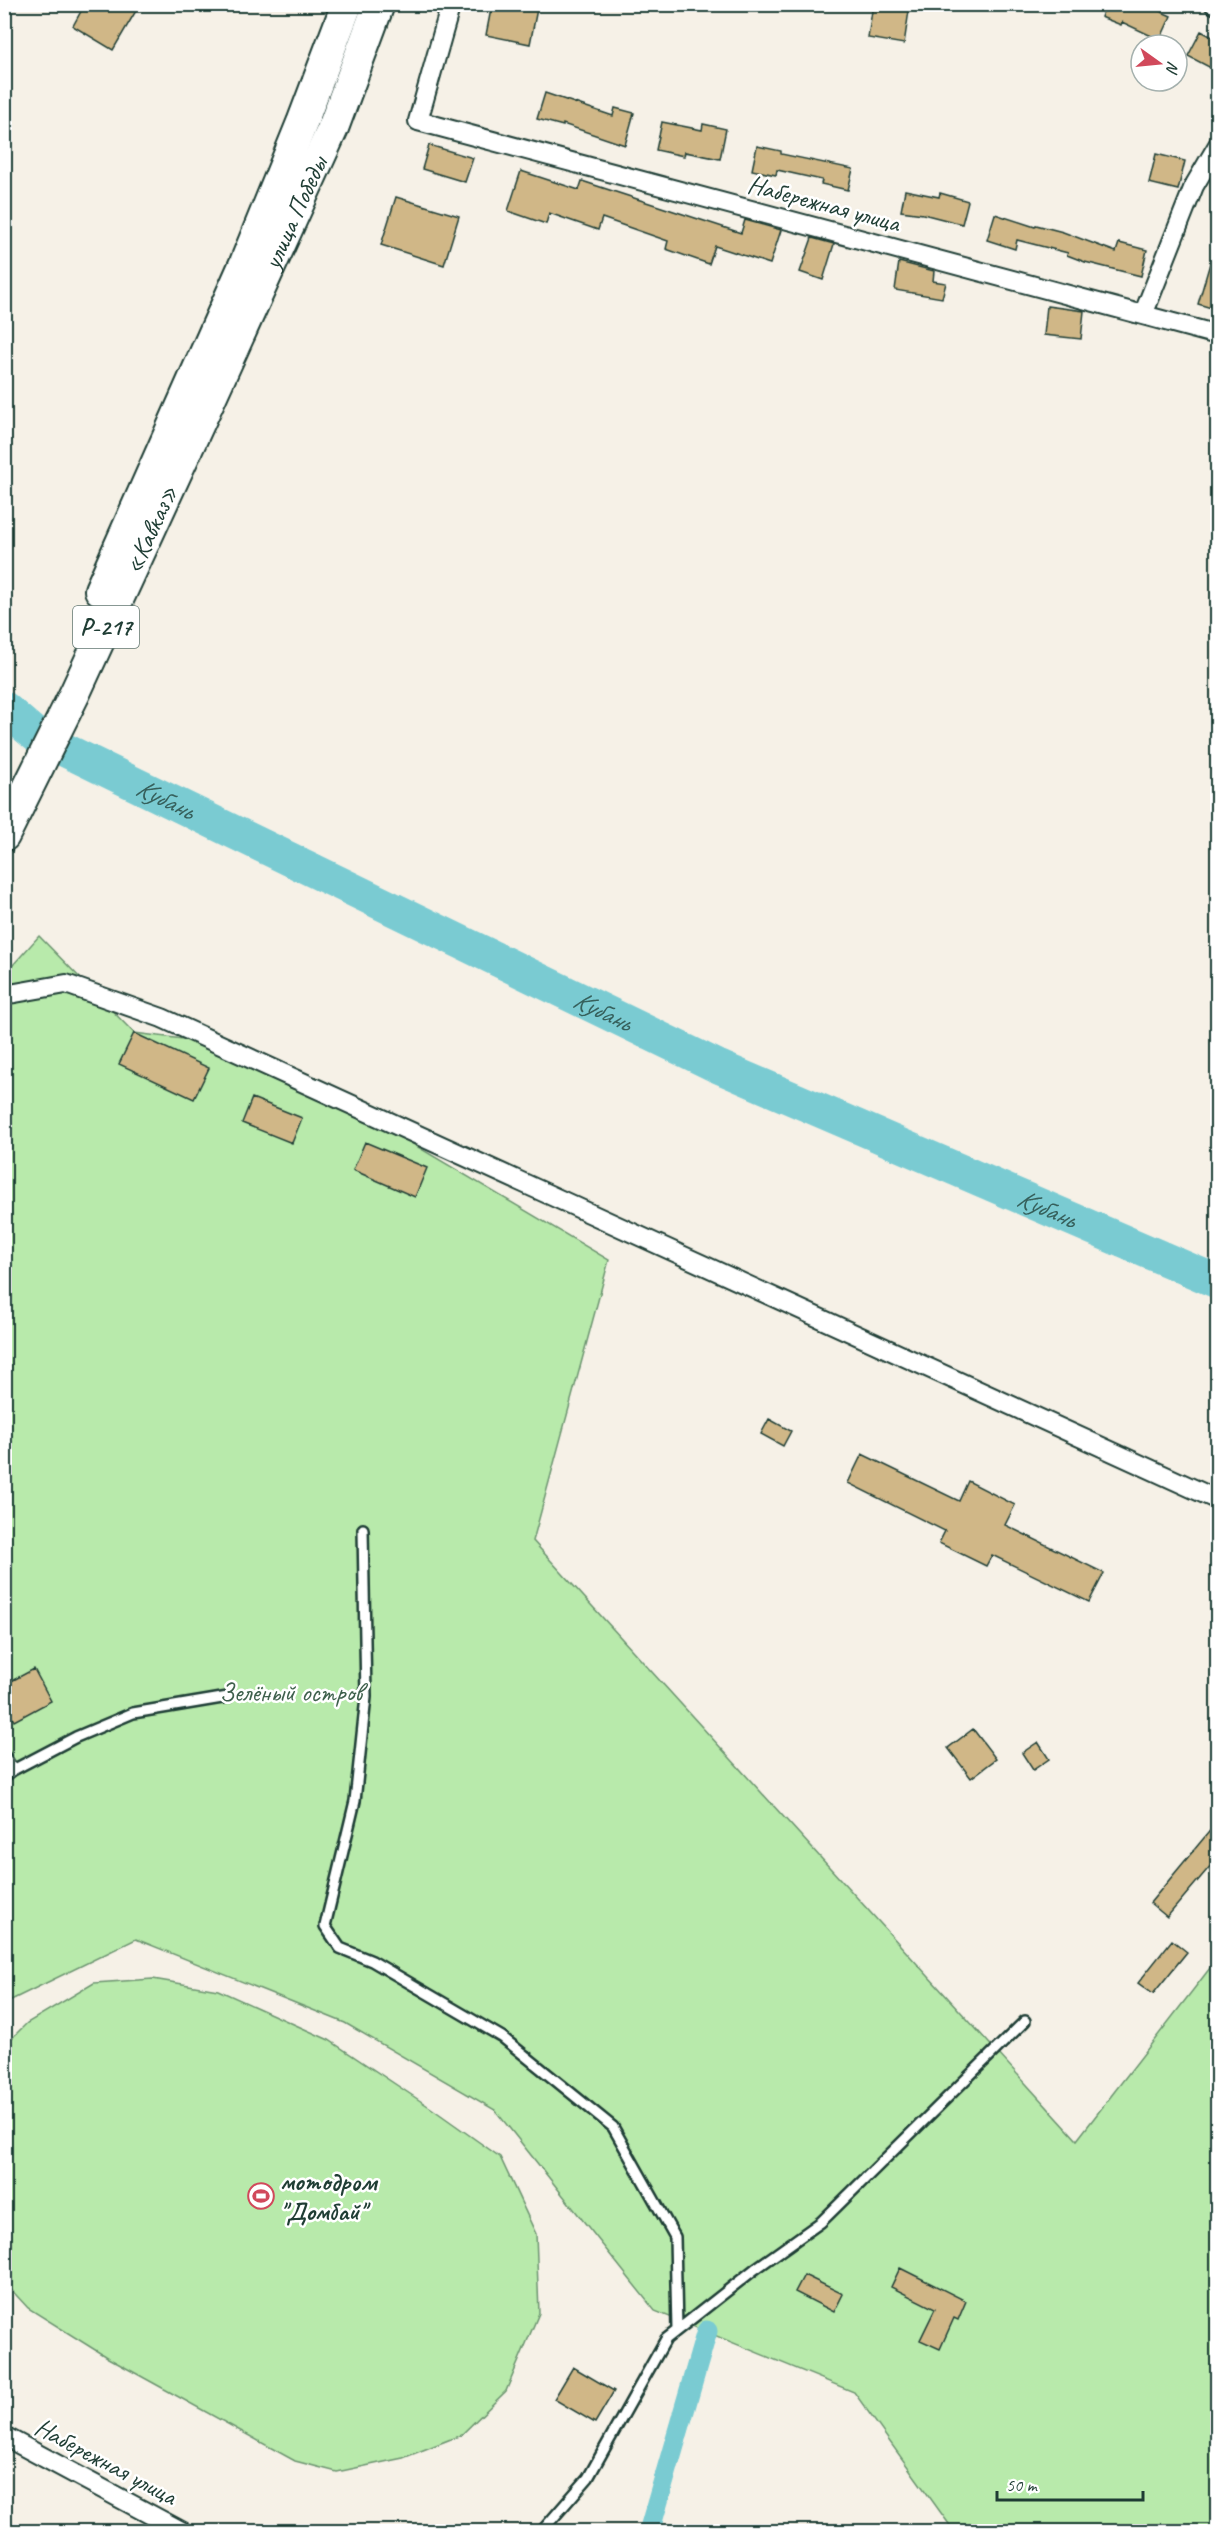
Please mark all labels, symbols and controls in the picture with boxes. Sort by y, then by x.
north arrow [1129,33,1189,93]
text: N [1161,59,1183,77]
street label: улица Победы [254,149,336,276]
street label: Набережная улица [744,167,905,240]
street label: «Кавказ» [116,480,185,579]
road number: Р-217 [73,606,139,648]
water label: Кубань [131,770,202,828]
water label: Кубань [568,982,639,1040]
water label: Кубань [1012,1181,1083,1237]
park label: Зелёный остров [220,1676,369,1709]
place label: мотодром "Домбай" [280,2165,378,2228]
sports icon: мотодром "Домбай" [246,2181,276,2211]
street label: Набережная улица [29,2410,184,2513]
scale bar [997,2464,1142,2502]
text: 50 m [1006,2474,1039,2496]

